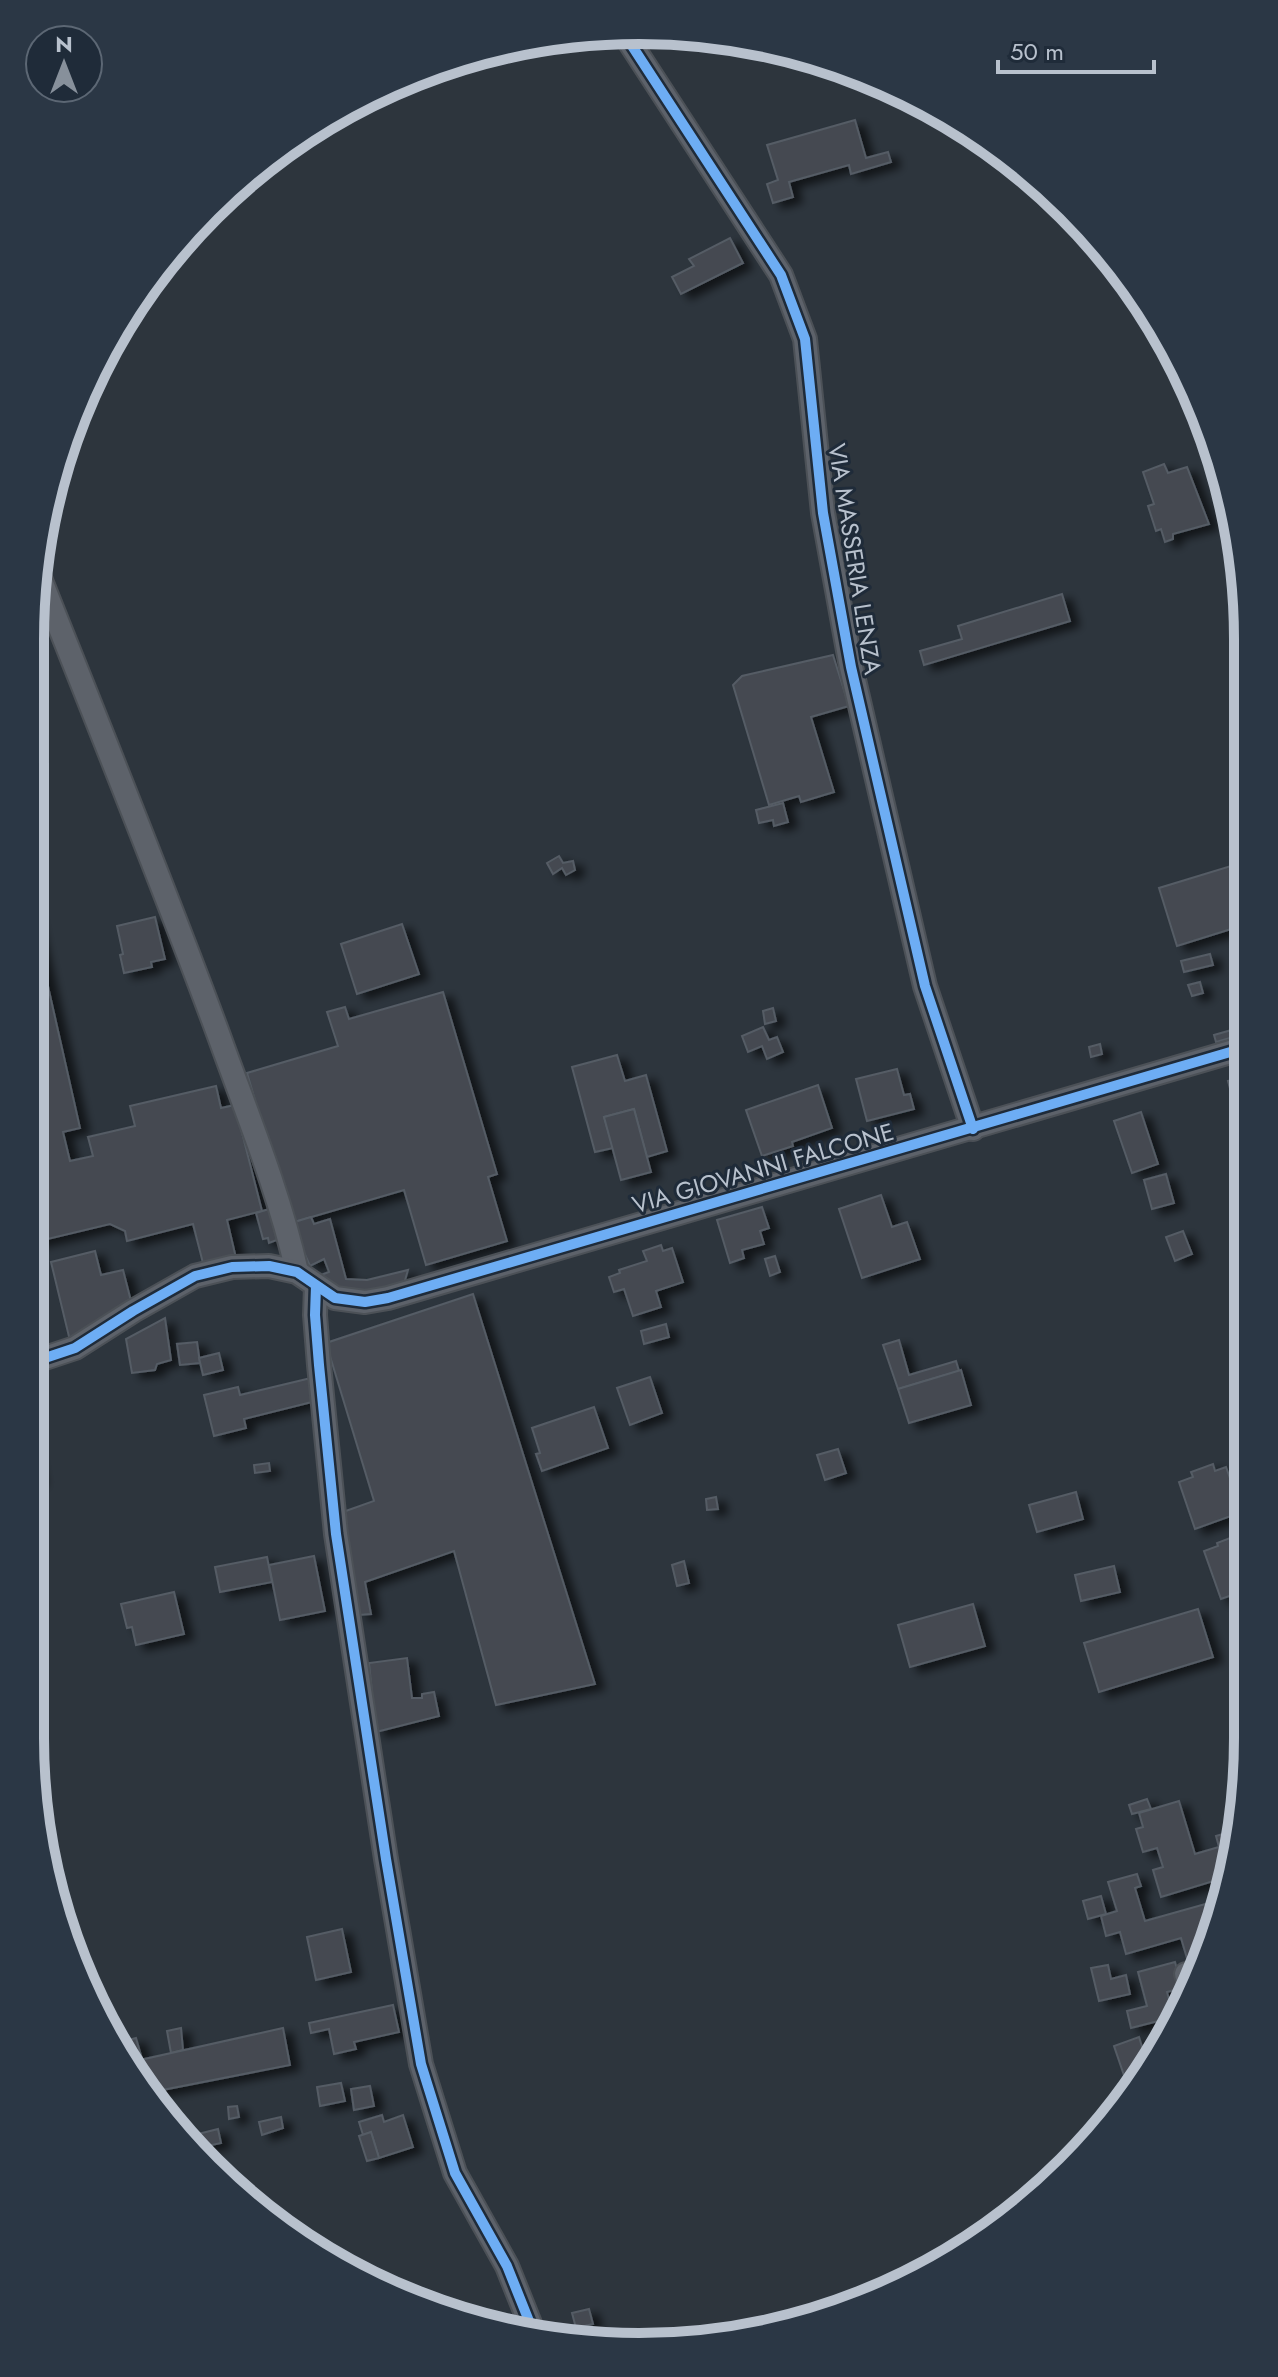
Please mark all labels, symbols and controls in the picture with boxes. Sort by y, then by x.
north arrow [24,24,104,104]
scale bar [998,24,1154,74]
text: N [55,28,73,60]
text: 50 m [1010,34,1064,69]
street label: VIA MASSERIA LENZA [819,441,891,677]
street label: VIA GIOVANNI FALCONE [628,1114,898,1222]

